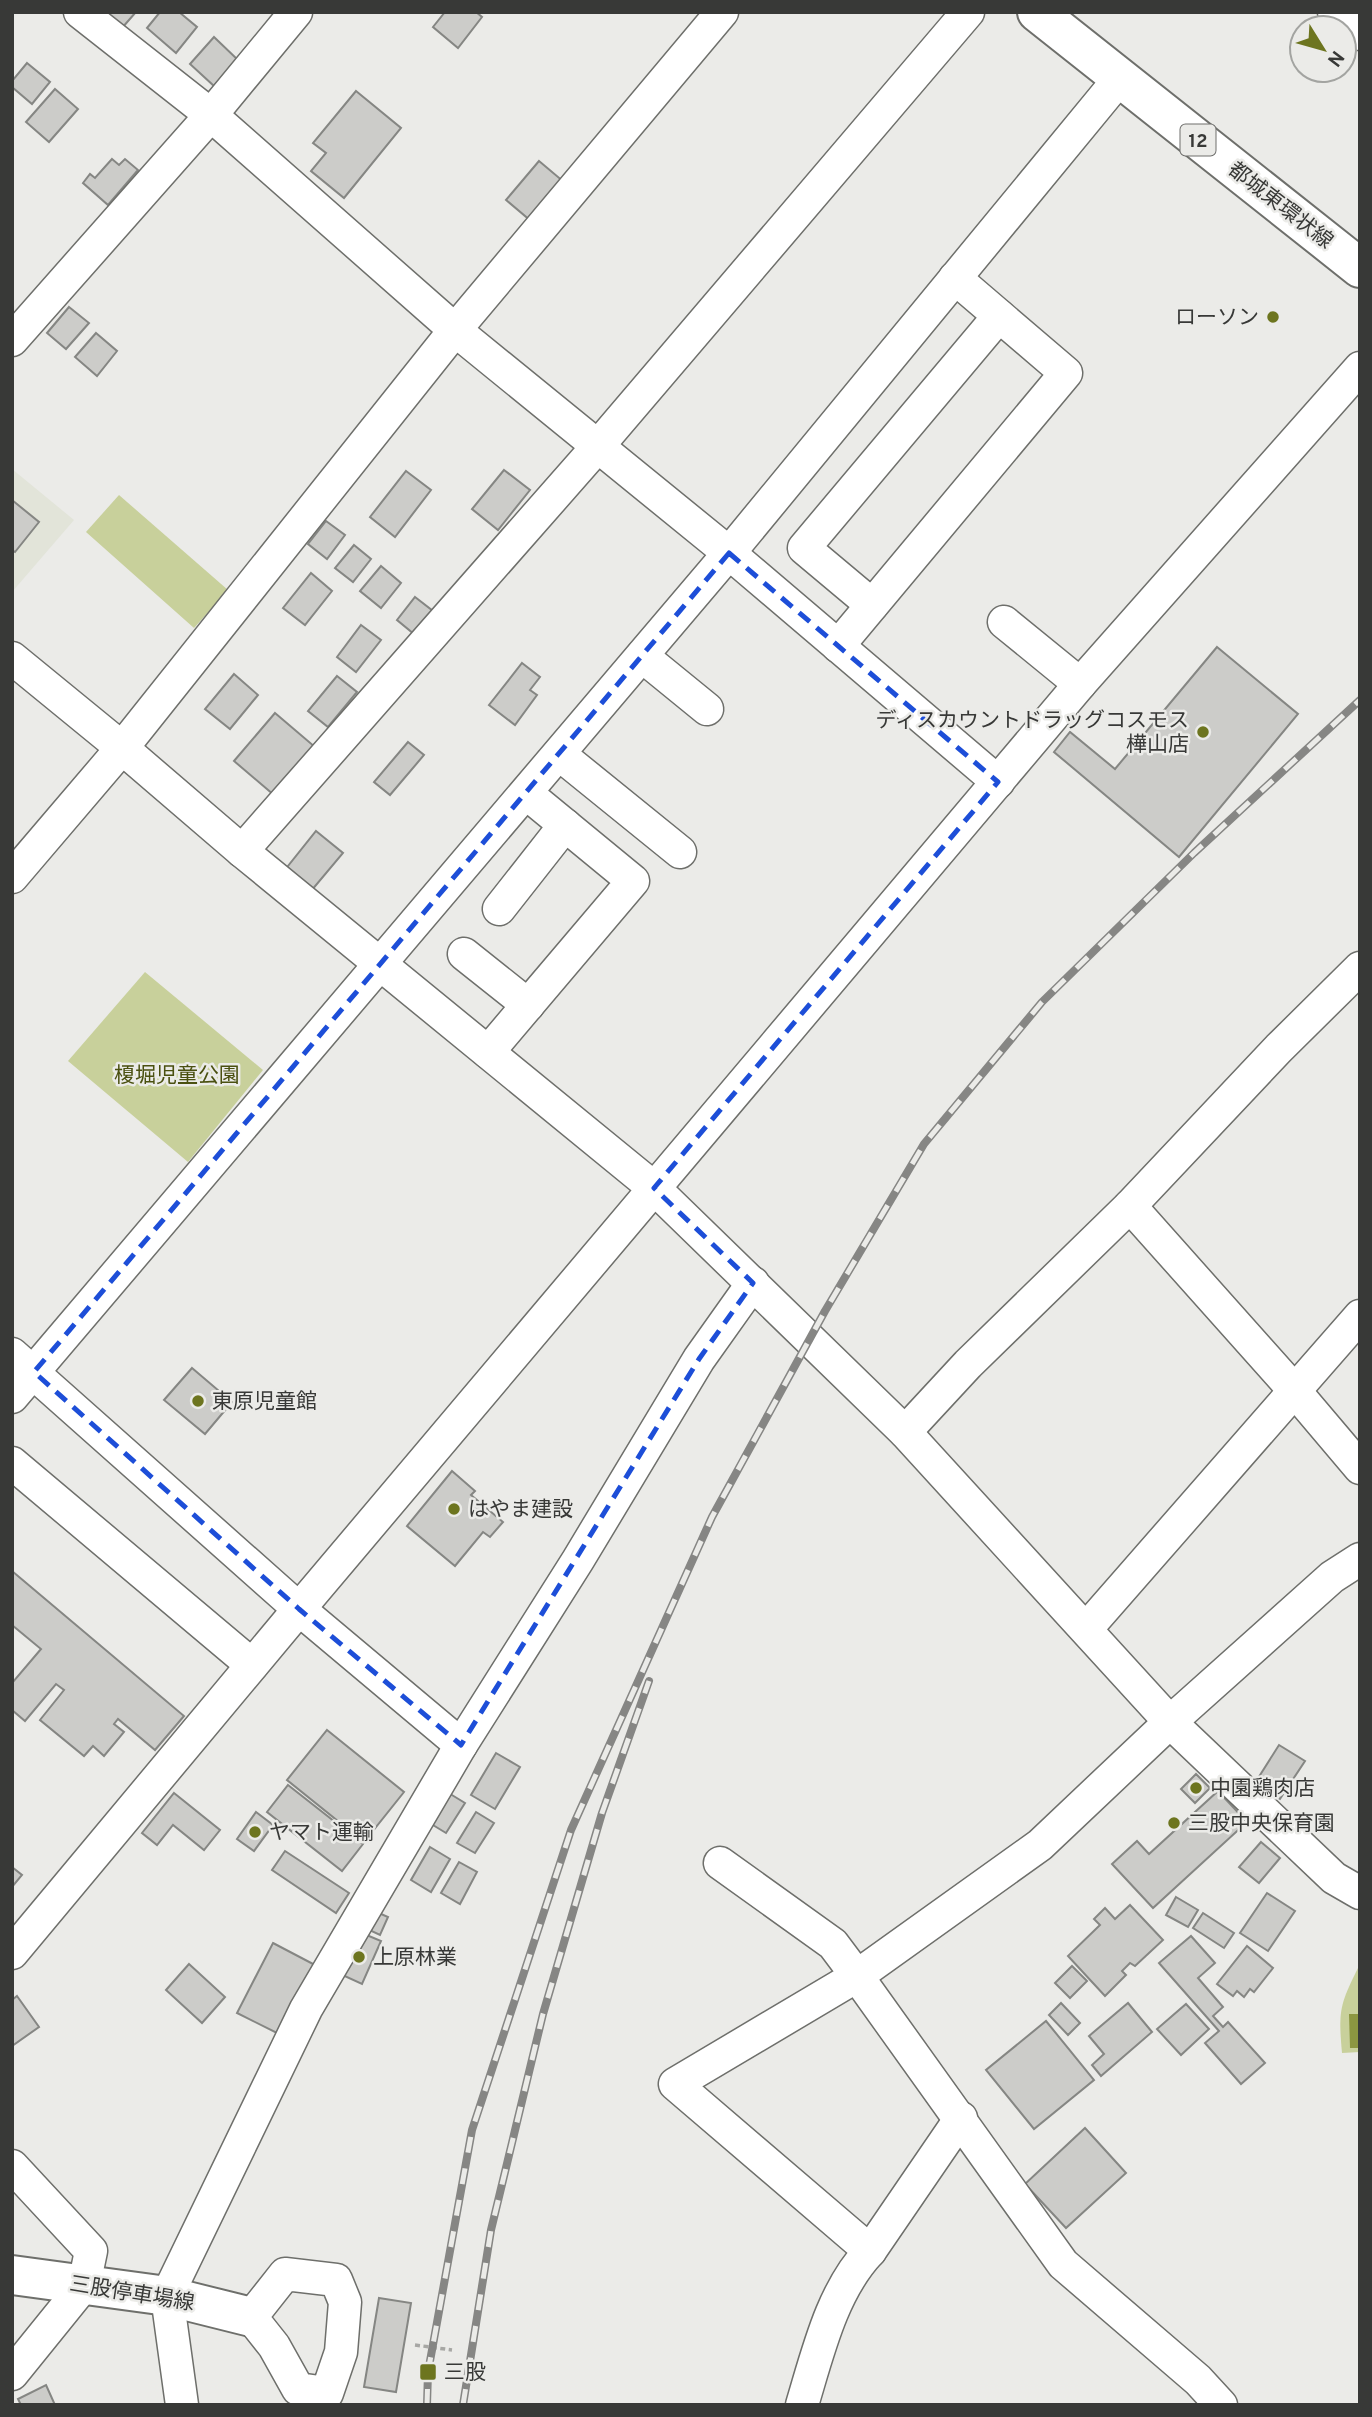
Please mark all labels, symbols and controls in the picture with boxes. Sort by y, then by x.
north arrow [1288,14,1358,84]
text: N [1321,45,1349,71]
road number: 12 [1180,124,1216,156]
street label: 都城東環状線 [1222,157,1338,256]
place label: ローソン [1175,305,1259,332]
marker: ローソン [1265,309,1281,325]
place label: ディスカウントドラッグコスモス 樺山店 [875,708,1189,759]
marker: ディスカウントドラッグコスモス 樺山店 [1195,724,1211,740]
park label: 榎堀児童公園 [114,1063,240,1090]
place label: 東原児童館 [212,1389,317,1416]
marker: 東原児童館 [190,1393,206,1409]
place label: はやま建設 [468,1497,573,1524]
marker: はやま建設 [446,1501,462,1517]
place label: 中園鶏肉店 [1210,1776,1315,1803]
marker: 中園鶏肉店 [1188,1780,1204,1796]
place label: 三股中央保育園 [1188,1811,1335,1838]
marker: 三股中央保育園 [1166,1815,1182,1831]
place label: ヤマト運輸 [269,1820,374,1847]
marker: ヤマト運輸 [247,1824,263,1840]
place label: 上原林業 [373,1945,457,1972]
marker: 上原林業 [351,1949,367,1965]
street label: 三股停車場線 [67,2271,196,2318]
place label: 三股 [444,2360,486,2387]
marker: 三股 [418,2362,438,2382]

